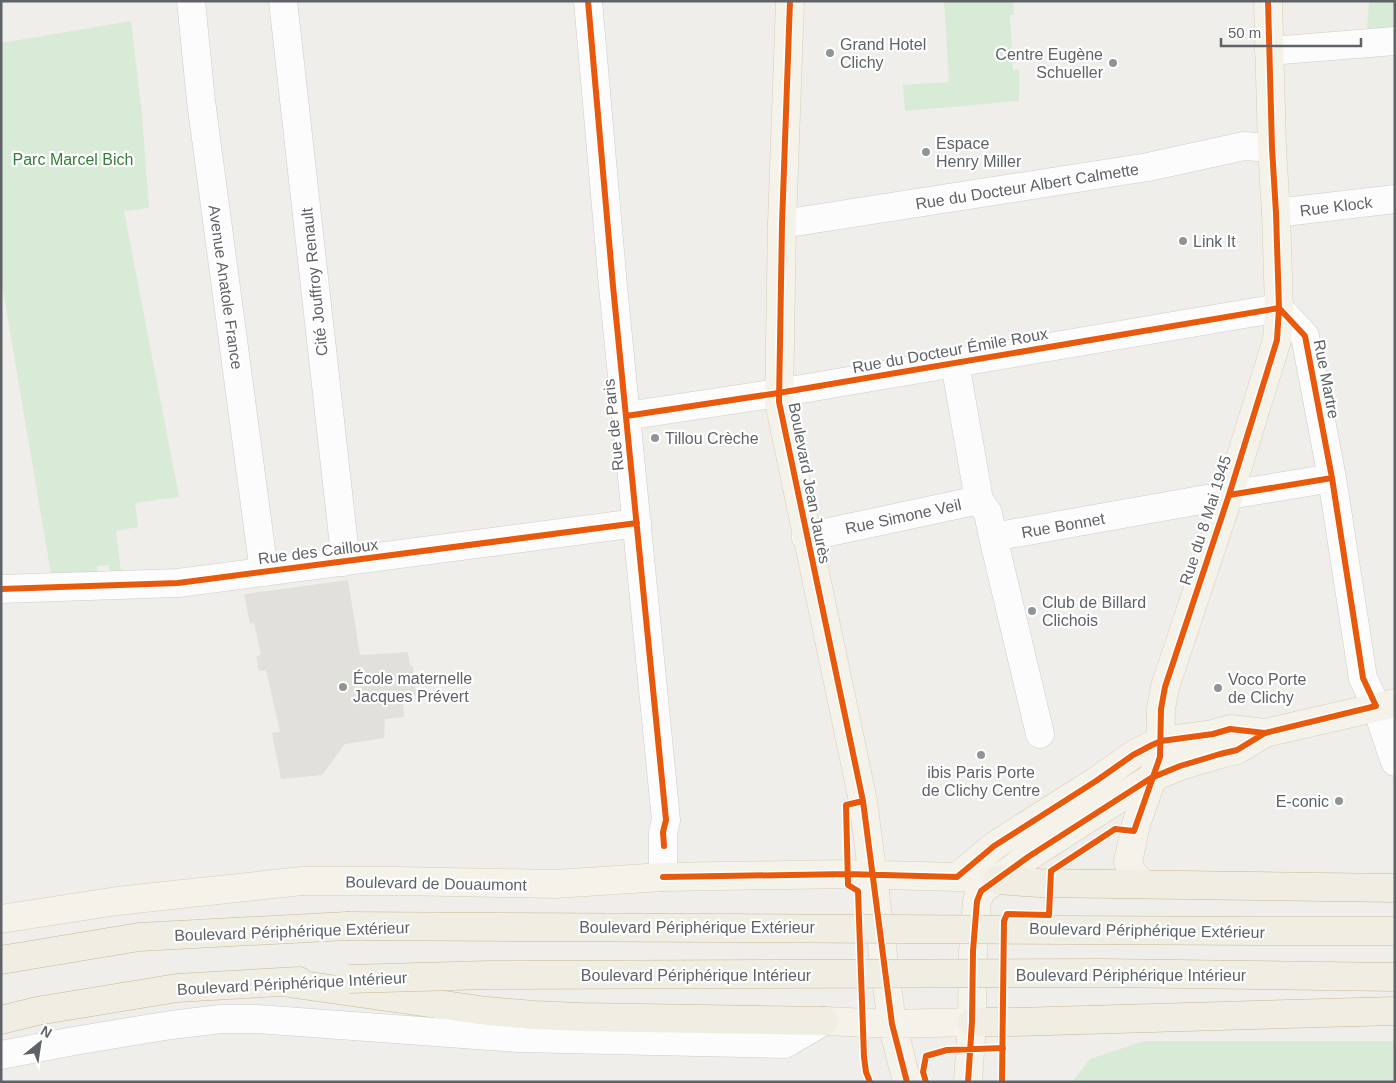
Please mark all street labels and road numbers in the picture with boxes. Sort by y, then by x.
street label: Rue du Docteur Albert Calmette [914,160,1140,213]
street label: Rue Klock [1299,193,1374,219]
street label: Avenue Anatole France [206,204,245,371]
street label: Cité Jouffroy Renault [298,206,331,357]
street label: Rue du Docteur Émile Roux [851,324,1049,376]
street label: Rue Martre [1311,338,1343,420]
street label: Rue de Paris [600,378,627,472]
street label: Boulevard Jean Jaurès [786,401,833,565]
street label: Rue du 8 Mai 1945 [1177,453,1234,587]
street label: Rue Simone Veil [843,496,963,537]
street label: Rue Bonnet [1020,510,1107,541]
street label: Rue des Cailloux [257,536,379,567]
street label: Boulevard de Douaumont [345,873,527,894]
street label: Boulevard Périphérique Extérieur [174,919,411,944]
street label: Boulevard Périphérique Extérieur [579,919,816,936]
street label: Boulevard Périphérique Extérieur [1029,920,1266,941]
street label: Boulevard Périphérique Intérieur [581,967,812,984]
street label: Boulevard Périphérique Intérieur [1016,967,1247,984]
street label: Boulevard Périphérique Intérieur [177,969,408,998]

